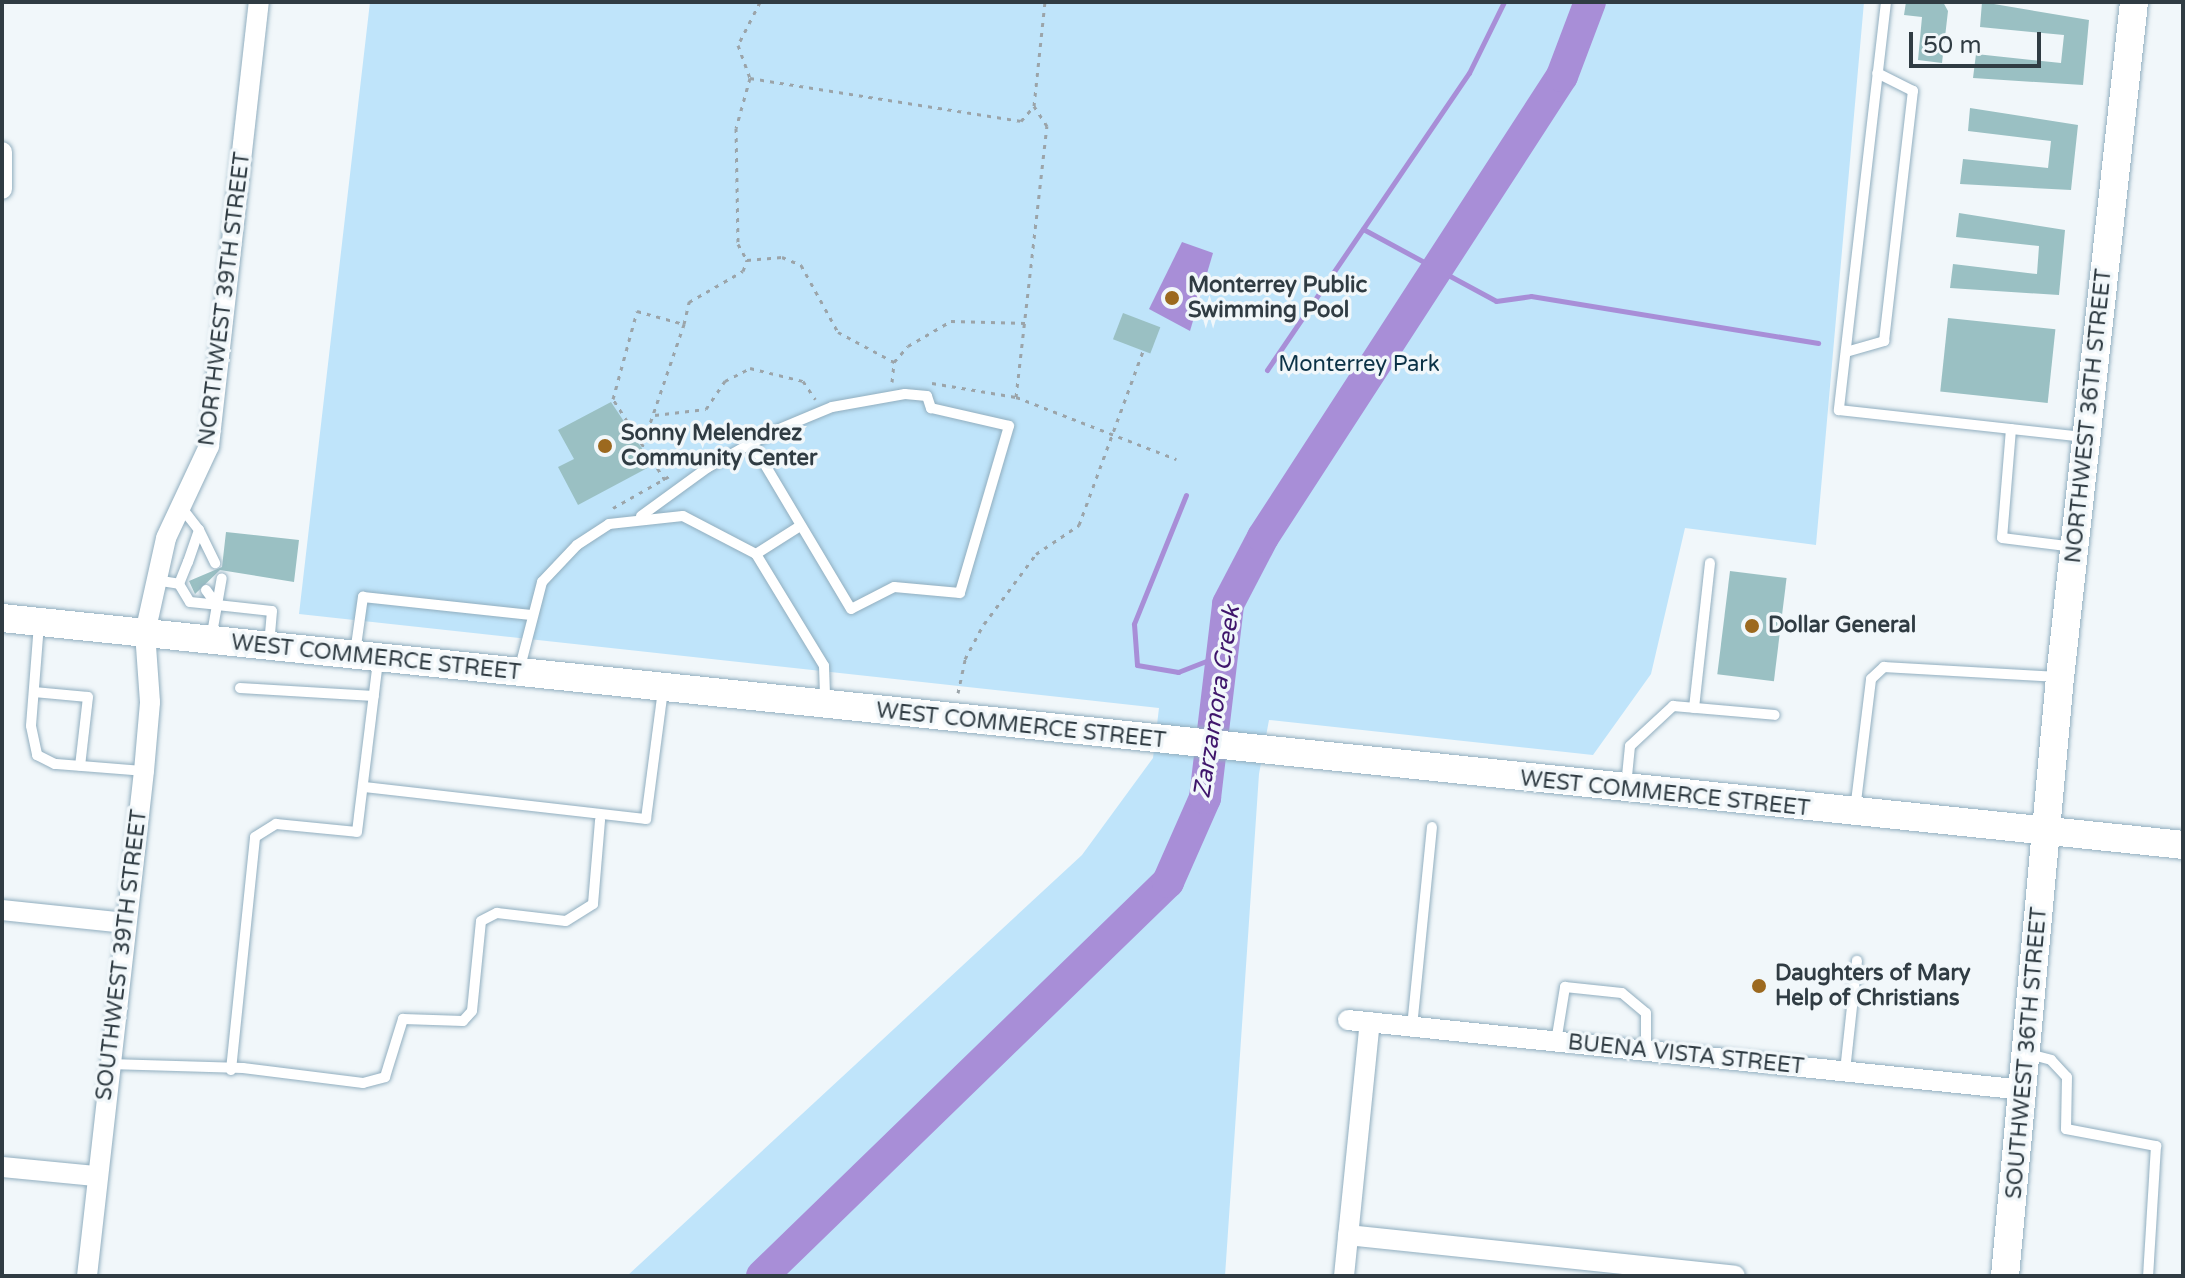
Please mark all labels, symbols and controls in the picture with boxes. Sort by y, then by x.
scale bar [1913,16,2045,66]
text: 50 m [1923,31,1981,60]
street label: NORTHWEST 39TH STREET [194,151,256,447]
street label: NORTHWEST 36TH STREET [2060,267,2118,565]
place label: Monterrey Public Swimming Pool [1188,272,1367,324]
marker: Monterrey Public Swimming Pool [1163,289,1181,307]
park label: Monterrey Park [1278,352,1440,378]
place label: Sonny Melendrez Community Center [621,420,817,472]
marker: Sonny Melendrez Community Center [596,437,614,455]
water label: Zarzamora Creek [1188,604,1246,800]
place label: Dollar General [1768,613,1916,639]
marker: Dollar General [1743,617,1761,635]
street label: WEST COMMERCE STREET [230,630,522,686]
street label: WEST COMMERCE STREET [875,698,1167,754]
street label: WEST COMMERCE STREET [1519,766,1811,822]
street label: SOUTHWEST 39TH STREET [91,808,153,1102]
street label: SOUTHWEST 36TH STREET [2001,906,2053,1200]
place label: Daughters of Mary Help of Christians [1775,960,1971,1012]
marker: Daughters of Mary Help of Christians [1750,977,1768,995]
street label: BUENA VISTA STREET [1567,1029,1805,1081]

